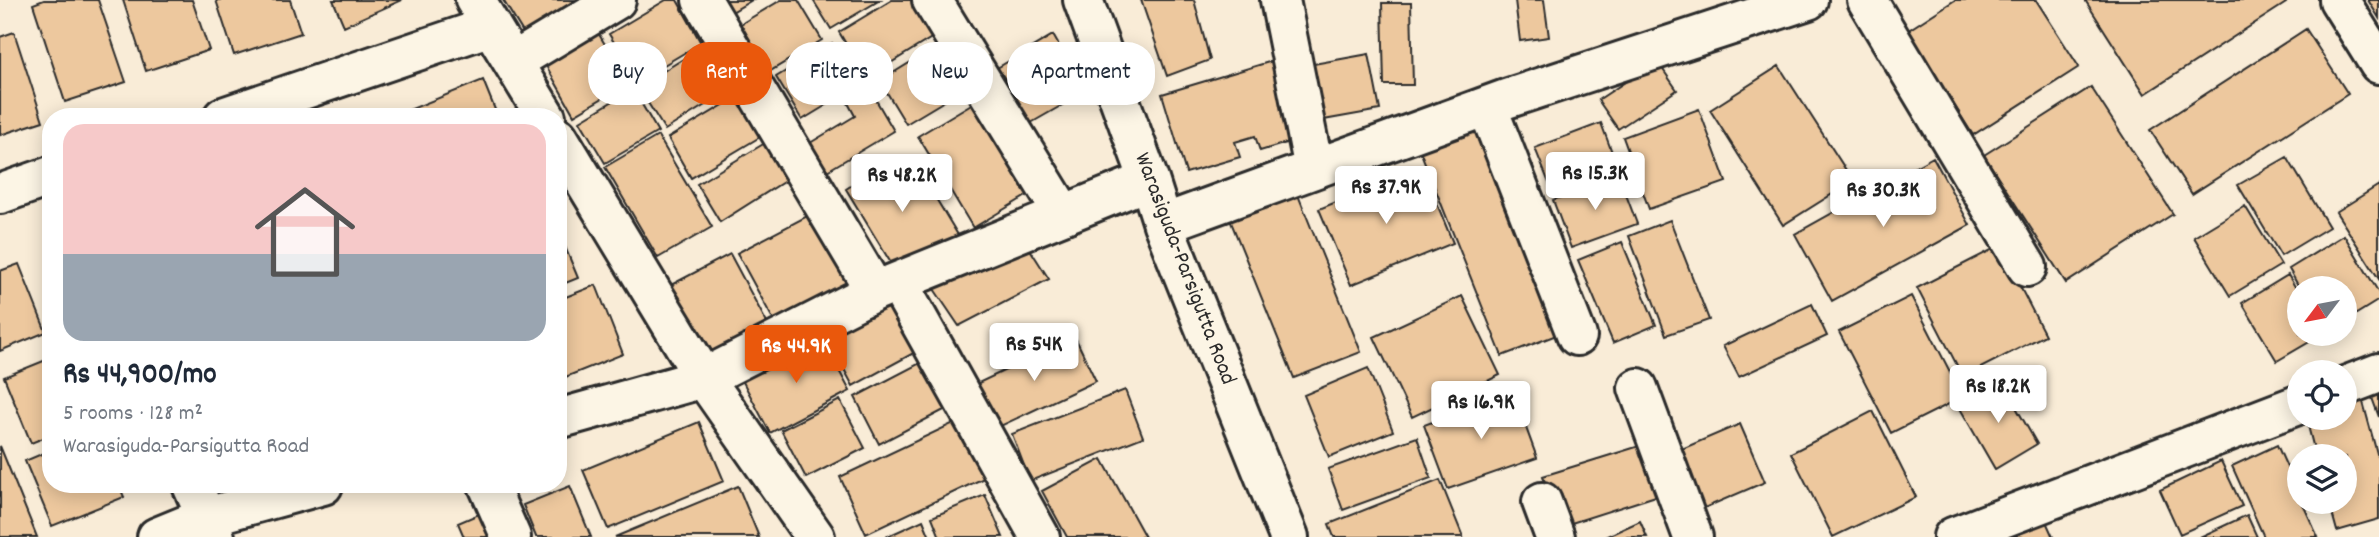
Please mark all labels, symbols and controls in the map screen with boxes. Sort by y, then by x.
chip: Buy [588,42,667,105]
chip: Rent [681,42,772,105]
chip: Filters [786,42,893,105]
chip: New [907,42,993,105]
chip: Apartment [1007,42,1155,105]
street label: Warasiguda-Parsigutta Road [1124,148,1244,390]
pin: Rs 15.3K [1523,152,1667,212]
pin: Rs 48.2K [830,154,974,214]
text: Rs 15.3K [1562,158,1628,191]
text: Rs 48.2K [867,160,937,193]
pin: Rs 37.9K [1314,166,1458,226]
icon: home [242,169,368,295]
pin: Rs 30.3K [1811,170,1955,229]
text: Rs 37.9K [1351,172,1421,205]
text: Rs 30.3K [1846,175,1920,208]
north arrow [2287,276,2357,346]
map controls [2287,276,2357,514]
pin: Rs 54K [977,324,1091,383]
pin: Rs 44.9K [724,326,868,385]
text: Rs 54K [1006,329,1062,362]
text: Rs 44.9K [761,331,831,364]
text: Rs 44,900/mo [63,355,217,398]
button: locate [2287,360,2357,430]
pin: Rs 18.2K [1926,366,2070,425]
text: Rs 18.2K [1966,371,2030,404]
pin: Rs 16.9K [1409,382,1553,441]
text: Rs 16.9K [1447,387,1515,420]
text: 5 rooms · 128 m² [63,398,203,431]
text: Warasiguda-Parsigutta Road [63,431,309,464]
button: layers [2287,444,2357,514]

